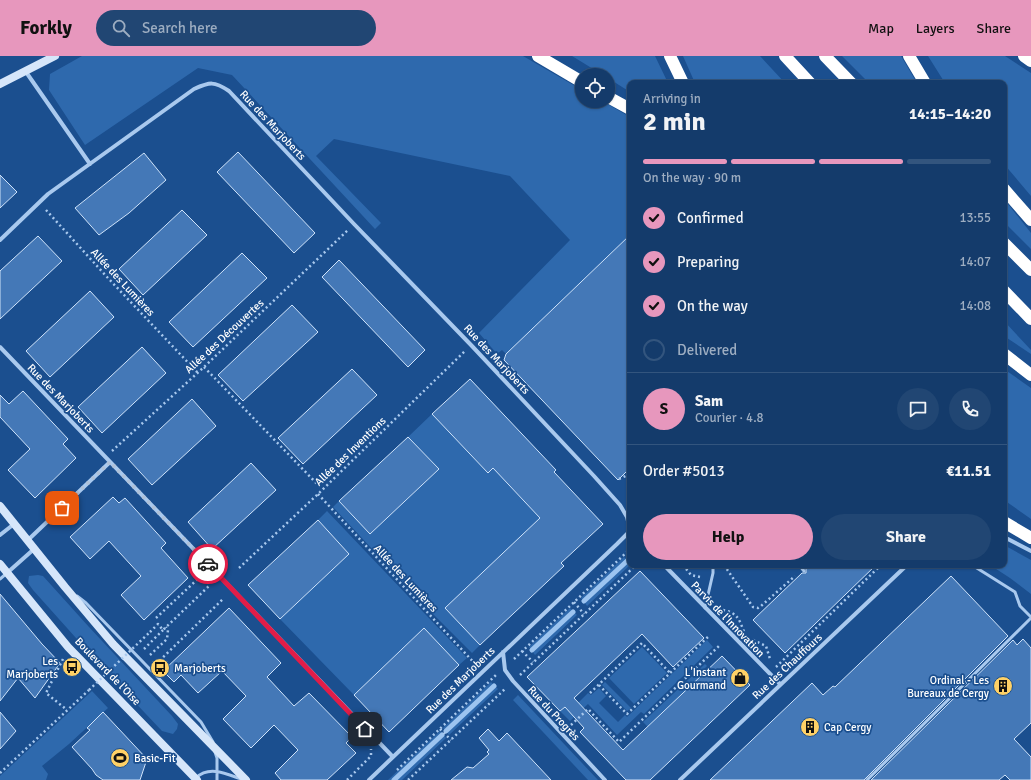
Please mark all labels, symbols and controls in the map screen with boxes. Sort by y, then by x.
search box [96,10,376,46]
text: Forkly [20,16,72,40]
icon: search [110,17,132,39]
text: Search here [142,19,218,37]
text: Map [868,20,894,37]
text: Layers [916,20,955,37]
text: Share [977,20,1011,37]
map controls [575,68,615,108]
button: locate [575,68,615,108]
street label: Rue des Marjoberts [237,88,308,163]
text: Arriving in [643,91,701,107]
text: 14:15–14:20 [909,105,991,123]
text: 2 min [643,106,706,138]
text: On the way · 90 m [643,170,741,186]
icon: check [643,207,665,229]
text: Confirmed [677,209,744,227]
text: 13:55 [959,210,991,226]
street label: Allée des Lumières [88,246,157,319]
icon: check [643,251,665,273]
text: Preparing [677,253,740,271]
text: 14:07 [959,254,991,270]
icon: check [643,295,665,317]
street label: Allée des Découvertes [182,296,267,376]
text: On the way [677,297,748,315]
text: 14:08 [959,298,991,314]
street label: Rue des Marjoberts [461,322,532,397]
text: Delivered [677,341,737,359]
street label: Rue des Marjoberts [25,361,97,436]
button: chat [897,388,939,430]
button: phone [949,388,991,430]
text: Sam [695,392,723,410]
text: S [660,400,668,418]
text: Courier · 4.8 [695,410,764,426]
street label: Allée des Inventions [312,414,389,489]
text: Order #5013 [643,462,725,480]
text: €11.51 [946,462,991,480]
pin [45,491,79,525]
icon: bag [51,497,73,519]
button: Help [643,514,813,560]
button: Share [821,514,991,560]
street label: Allée des Lumières [371,542,440,615]
courier [188,544,228,584]
icon: car [197,553,219,575]
street label: Parvis de l'Innovation [688,579,767,660]
street label: Rue des Chauffours [750,631,825,702]
street label: Boulevard de l'Oise [72,635,143,708]
street label: Rue des Marjoberts [423,644,498,716]
place label: Les Marjoberts [6,655,58,681]
bus stop icon: Les Marjoberts [61,656,83,678]
bus stop icon: Marjoberts [149,657,171,679]
place label: Marjoberts [174,662,226,675]
place label: L'Instant Gourmand [677,666,726,692]
shop icon: L'Instant Gourmand [729,667,751,689]
place label: Ordinal - Les Bureaux de Cergy [907,674,990,700]
building icon: Ordinal - Les Bureaux de Cergy [992,675,1014,697]
street label: Rue du Progrès [525,683,582,744]
pin [348,712,382,746]
building icon: Cap Cergy [799,716,821,738]
icon: home [354,718,376,740]
place label: Cap Cergy [824,721,872,734]
sports icon: Basic-Fit [109,747,131,769]
place label: Basic-Fit [134,752,176,765]

